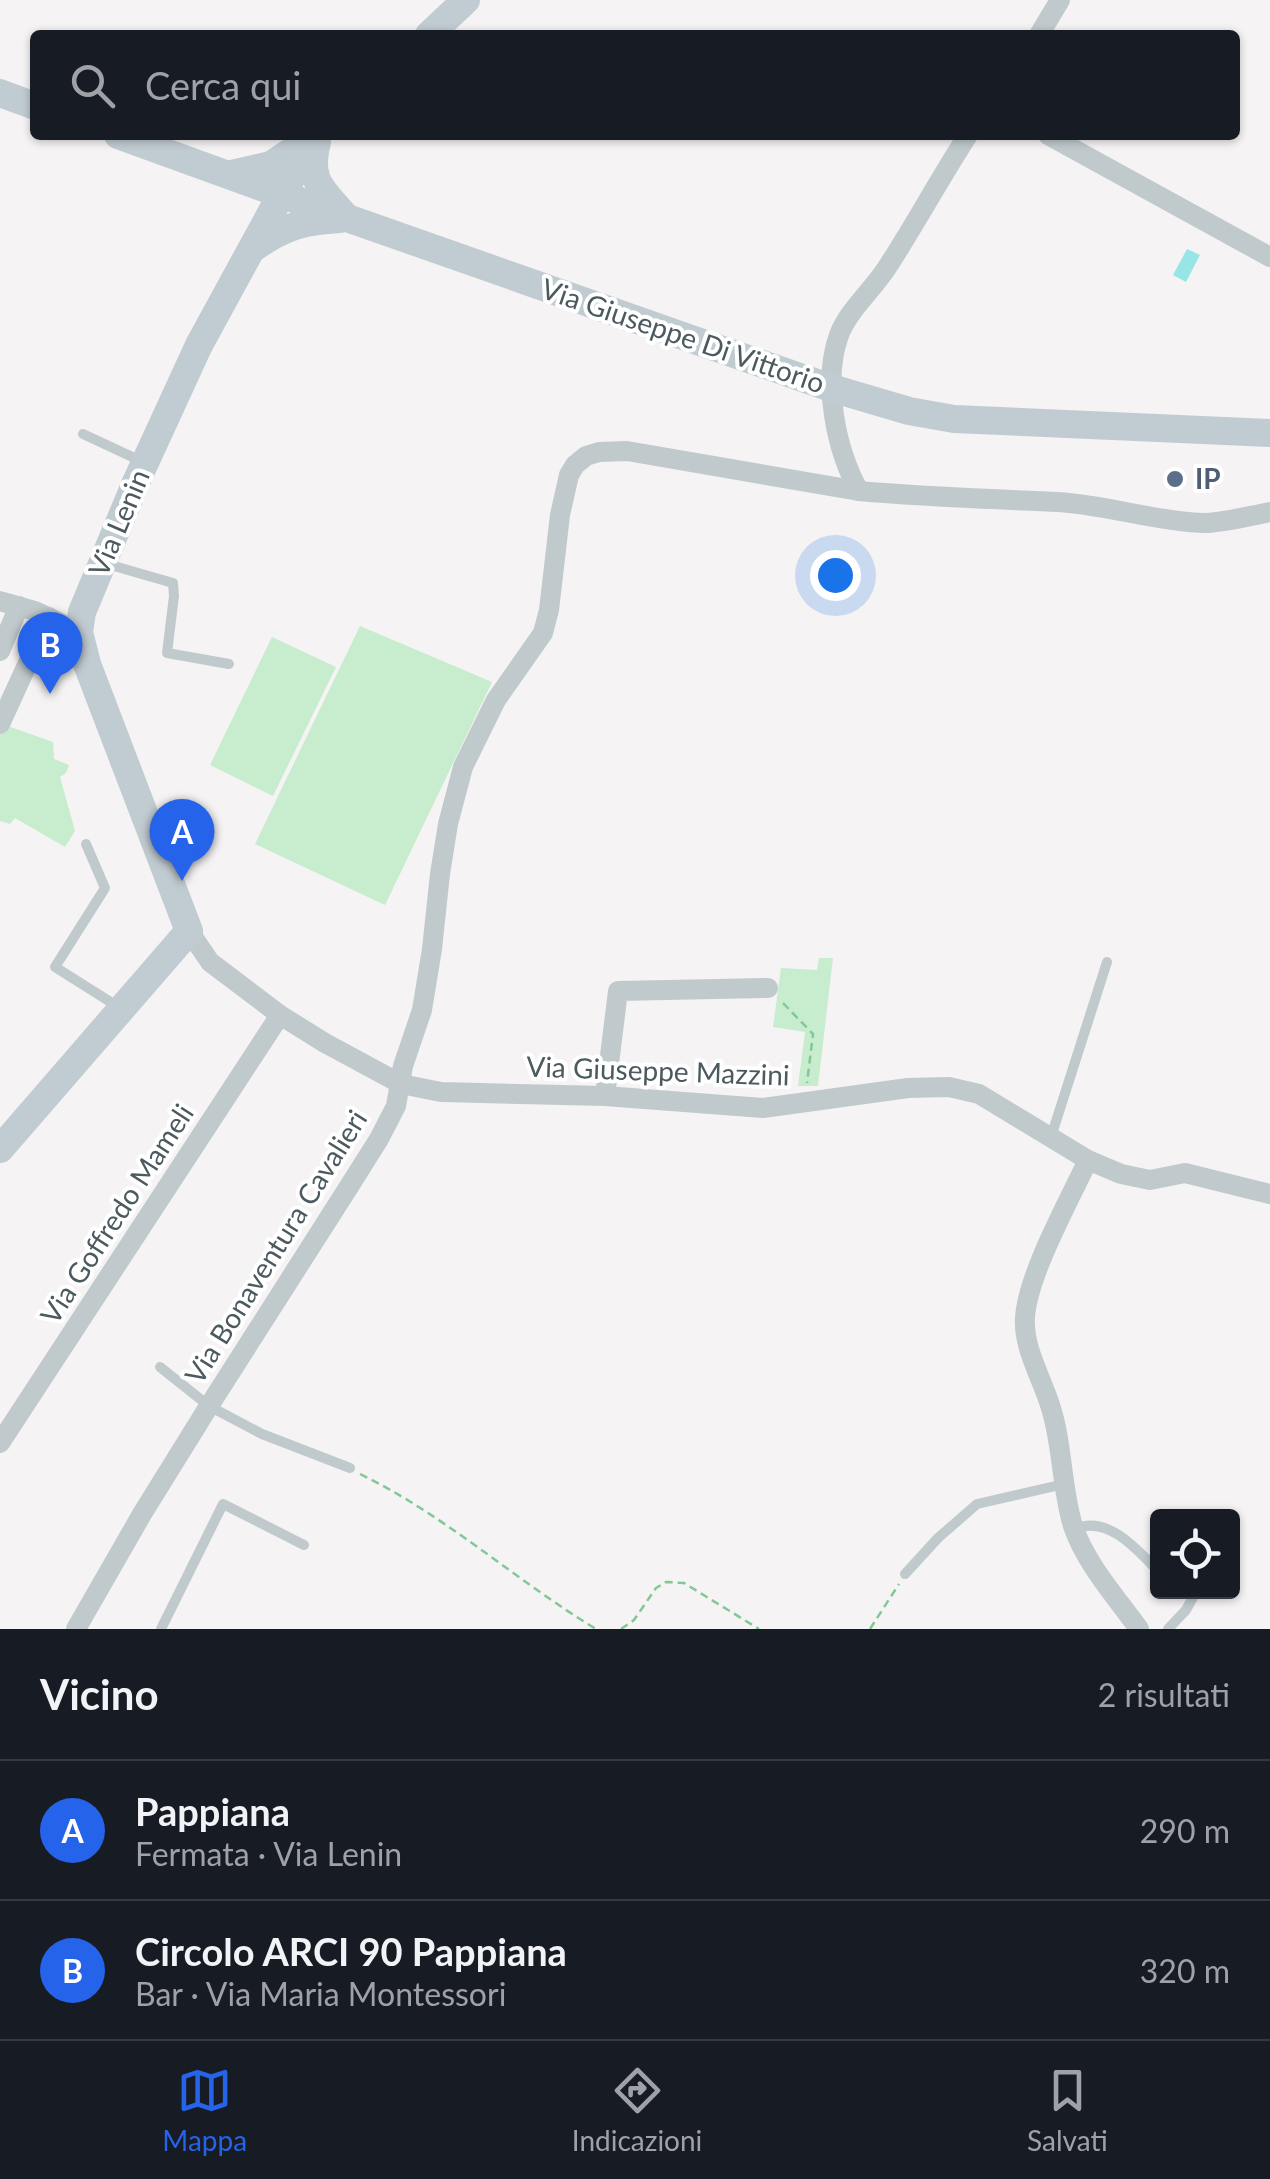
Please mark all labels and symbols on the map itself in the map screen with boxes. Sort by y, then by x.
street label: Via Giuseppe Di Vittorio [537,271,829,399]
place label: IP [1195,461,1221,495]
street label: Via Lenin [80,464,156,581]
marker: IP [1164,468,1186,490]
your location [810,550,861,601]
pin: B [18,612,82,694]
pin: A [150,798,214,881]
street label: Via Giuseppe Mazzini [526,1048,790,1092]
street label: Via Goffredo Mameli [32,1097,200,1330]
street label: Via Bonaventura Cavalieri [177,1103,373,1390]

